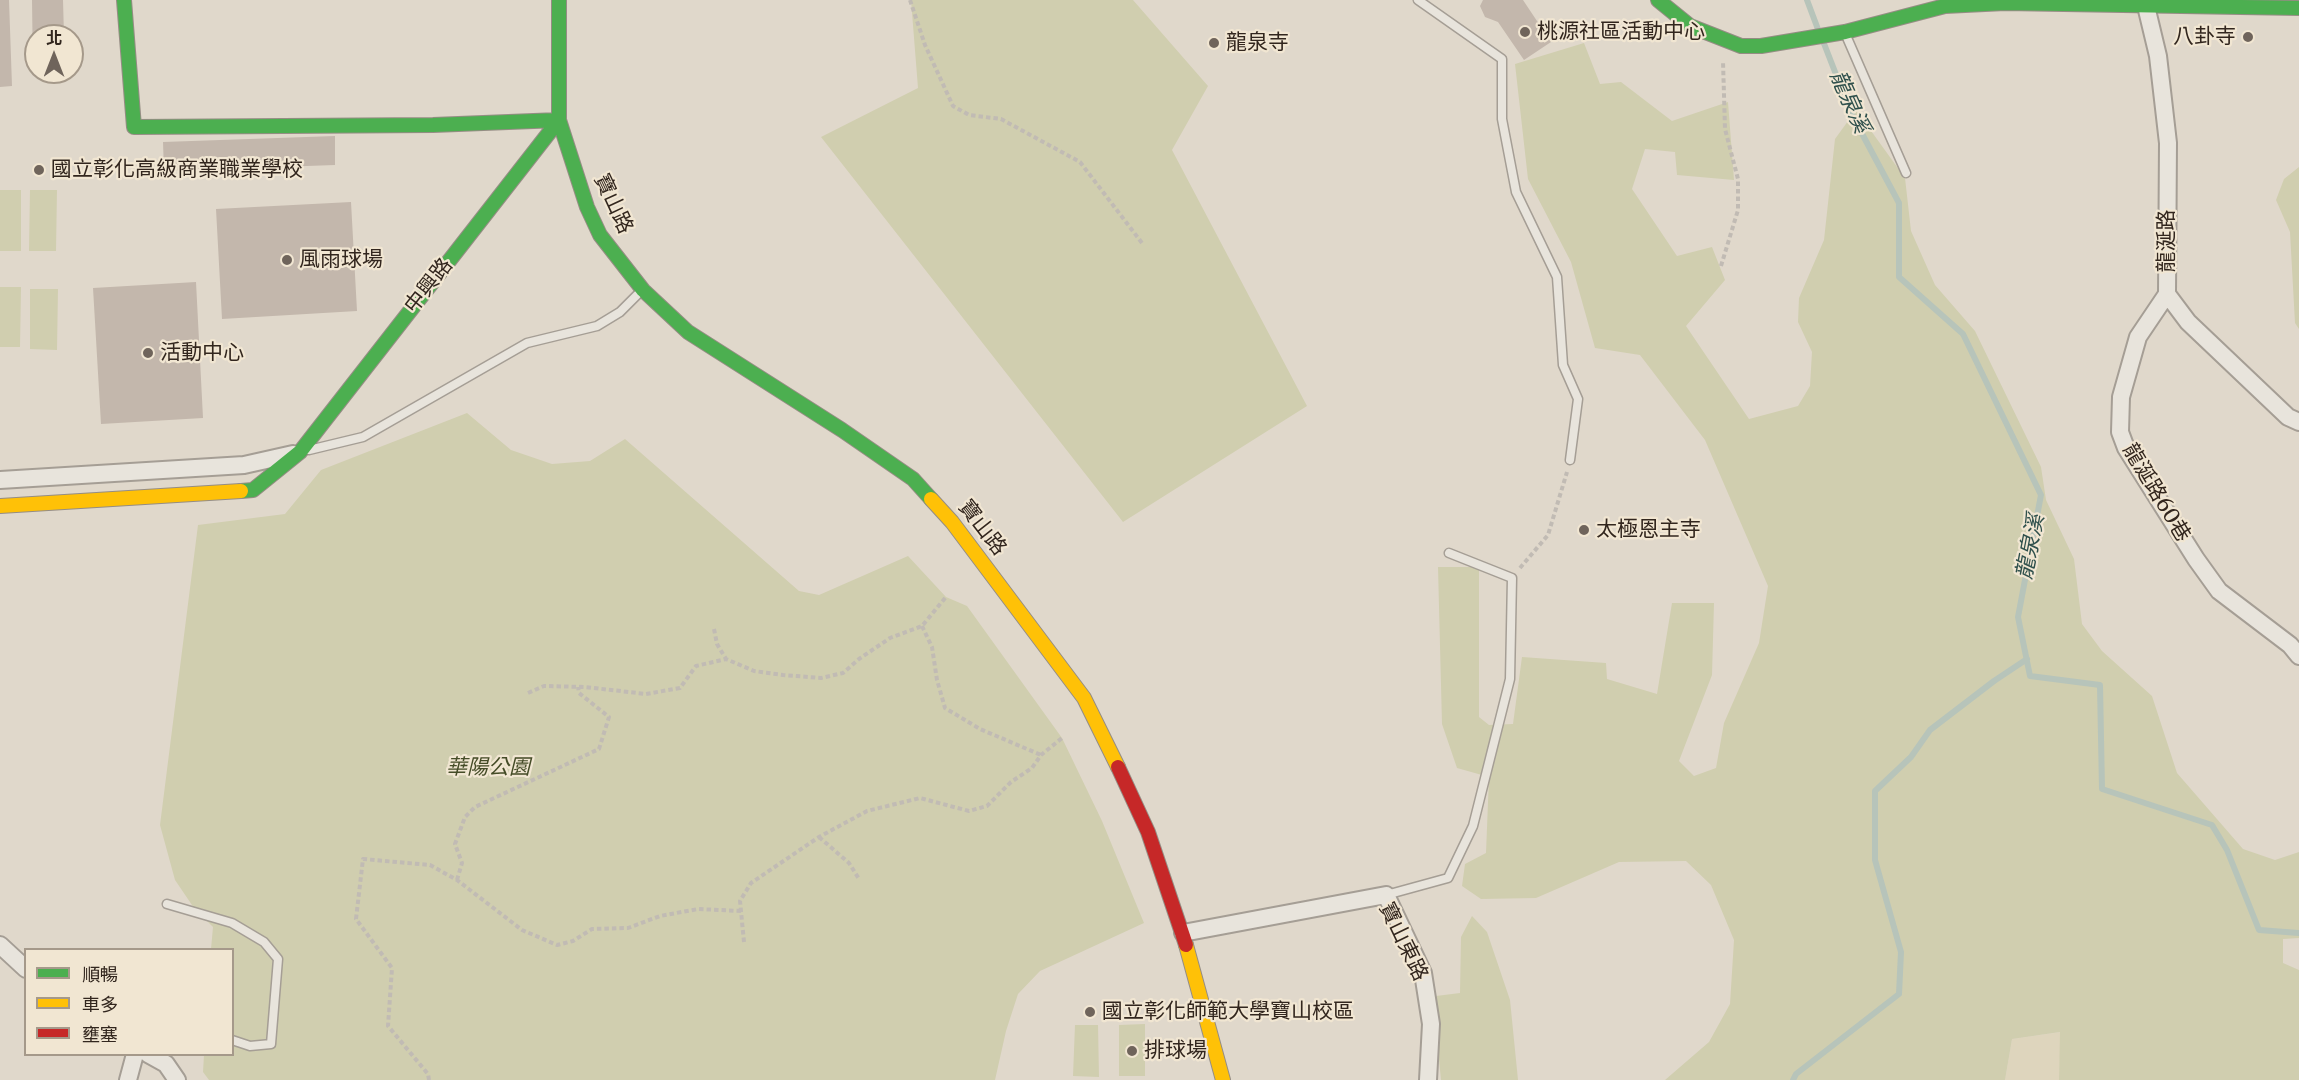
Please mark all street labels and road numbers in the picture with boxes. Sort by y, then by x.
street label: 寶山路 [588,170,638,238]
street label: 龍涎路 [2154,210,2180,272]
street label: 中興路 [400,253,458,319]
street label: 龍涎路60巷 [2117,439,2195,547]
street label: 寶山路 [953,495,1011,561]
street label: 寶山東路 [1373,899,1433,985]

